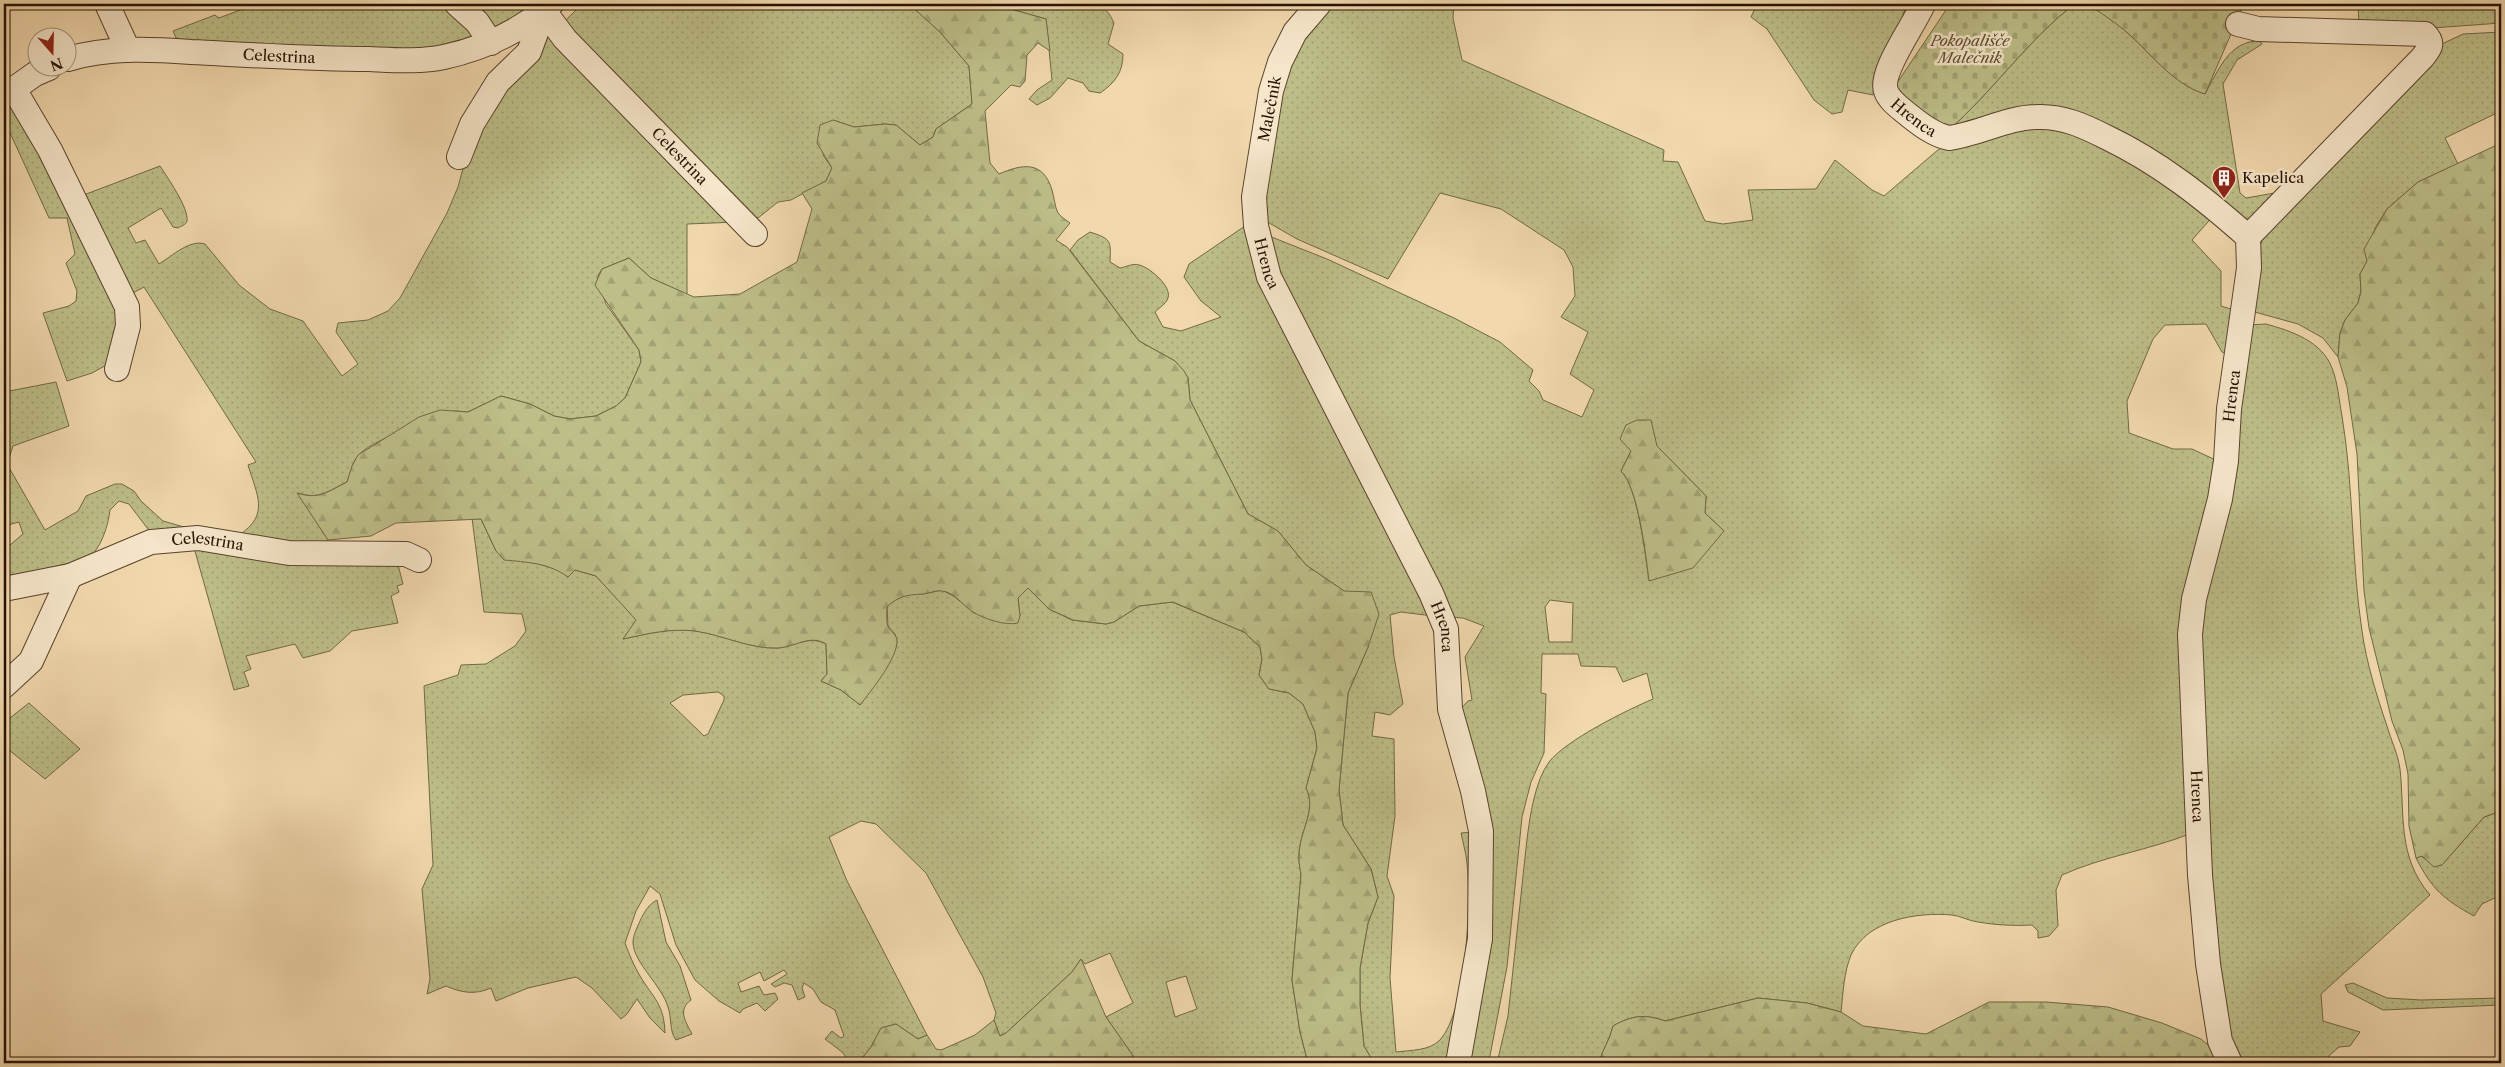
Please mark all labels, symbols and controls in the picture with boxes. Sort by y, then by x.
north arrow [28,28,78,78]
park label: Pokopališče Malečnik [1929,31,2010,67]
street label: Celestrina [242,45,316,67]
text: N [48,54,65,75]
street label: Malečnik [1254,73,1285,143]
street label: Hrenca [1887,94,1940,141]
street label: Celestrina [648,123,712,189]
building icon: Kapelica [2211,165,2237,199]
place label: Kapelica [2242,168,2304,187]
street label: Hrenca [1250,236,1284,292]
street label: Hrenca [2219,369,2244,423]
street label: Celestrina [171,528,245,554]
street label: Hrenca [1426,598,1457,653]
street label: Hrenca [2187,770,2208,823]

